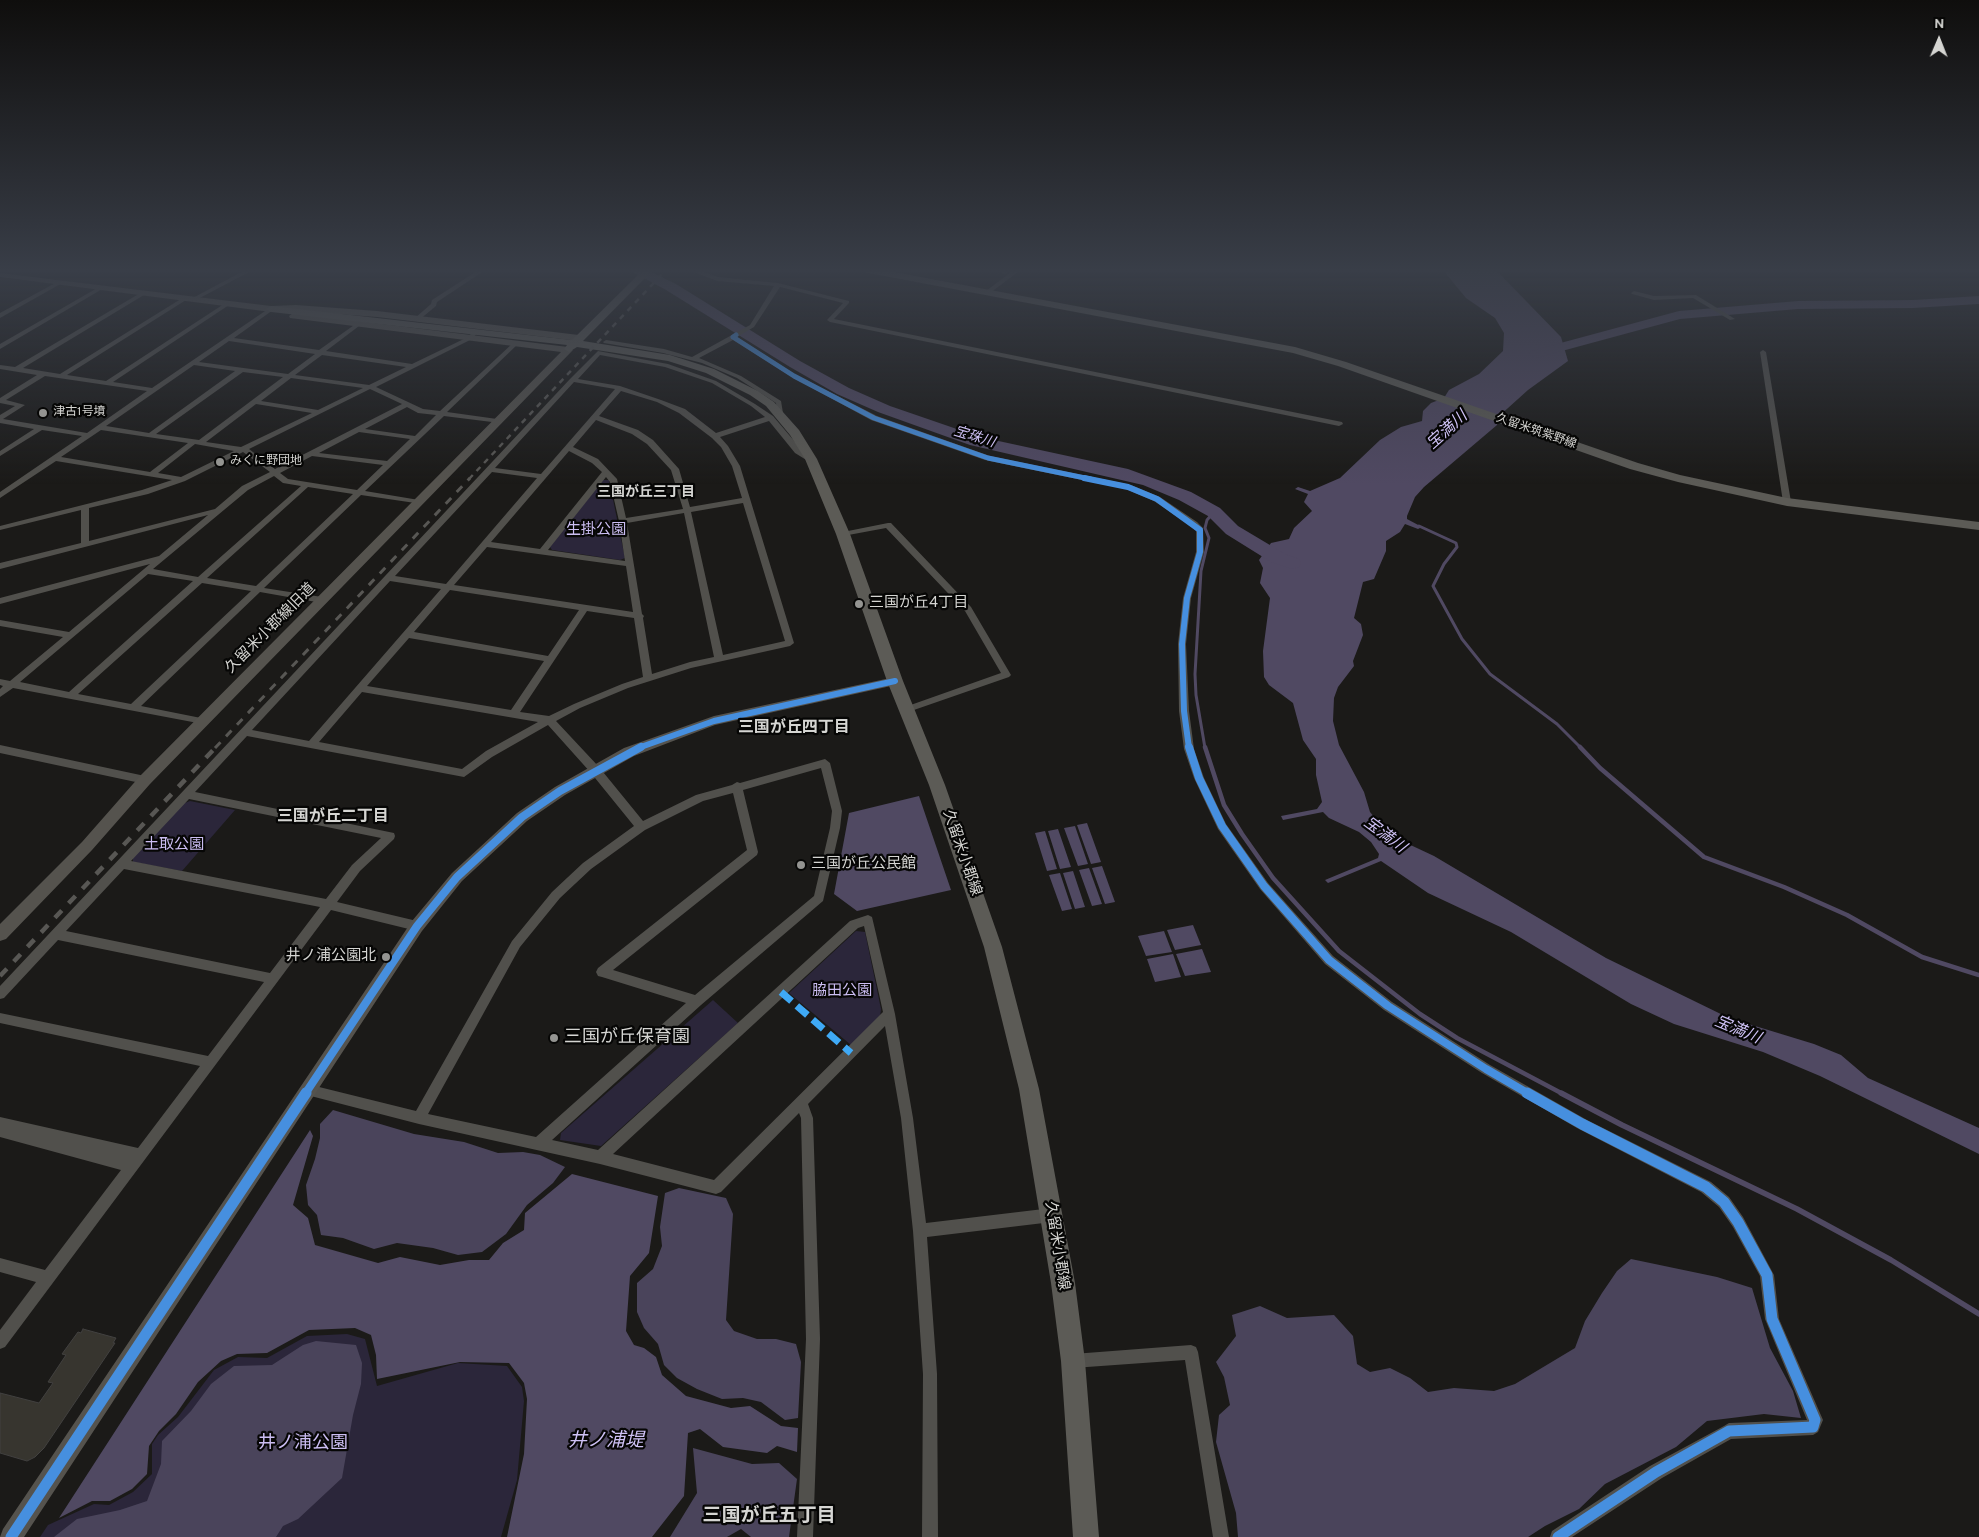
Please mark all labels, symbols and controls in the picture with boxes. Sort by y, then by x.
north arrow [1914,15,1964,65]
text: N [1934,16,1944,33]
place label: 津古1号墳 [53,406,105,420]
marker: 津古1号墳 [37,407,49,419]
water label: 宝満川 [1424,408,1472,454]
street label: 久留米筑紫野線 [1494,412,1578,452]
water label: 宝珠川 [951,424,997,452]
place label: みくに野団地 [230,455,302,469]
marker: みくに野団地 [214,456,226,468]
district label: 三国が丘三丁目 [597,485,695,501]
park label: 生掛公園 [566,522,626,540]
street label: 久留米小郡線旧道 [222,580,320,678]
place label: 三国が丘4丁目 [869,595,968,613]
marker: 三国が丘4丁目 [853,598,865,610]
district label: 三国が丘四丁目 [738,719,850,739]
district label: 三国が丘二丁目 [277,808,389,828]
street label: 久留米小郡線 [938,808,984,898]
water label: 宝満川 [1359,814,1409,858]
park label: 土取公園 [144,837,204,855]
place label: 三国が丘公民館 [811,856,916,874]
marker: 三国が丘公民館 [795,859,807,871]
place label: 井ノ浦公園北 [286,948,376,966]
marker: 井ノ浦公園北 [380,951,392,963]
park label: 脇田公園 [812,983,872,1001]
water label: 宝満川 [1711,1013,1763,1049]
place label: 三国が丘保育園 [564,1027,690,1049]
marker: 三国が丘保育園 [548,1032,560,1044]
street label: 久留米小郡線 [1040,1200,1072,1292]
water label: 井ノ浦堤 [568,1431,644,1453]
park label: 井ノ浦公園 [258,1433,348,1455]
district label: 三国が丘五丁目 [703,1506,835,1528]

